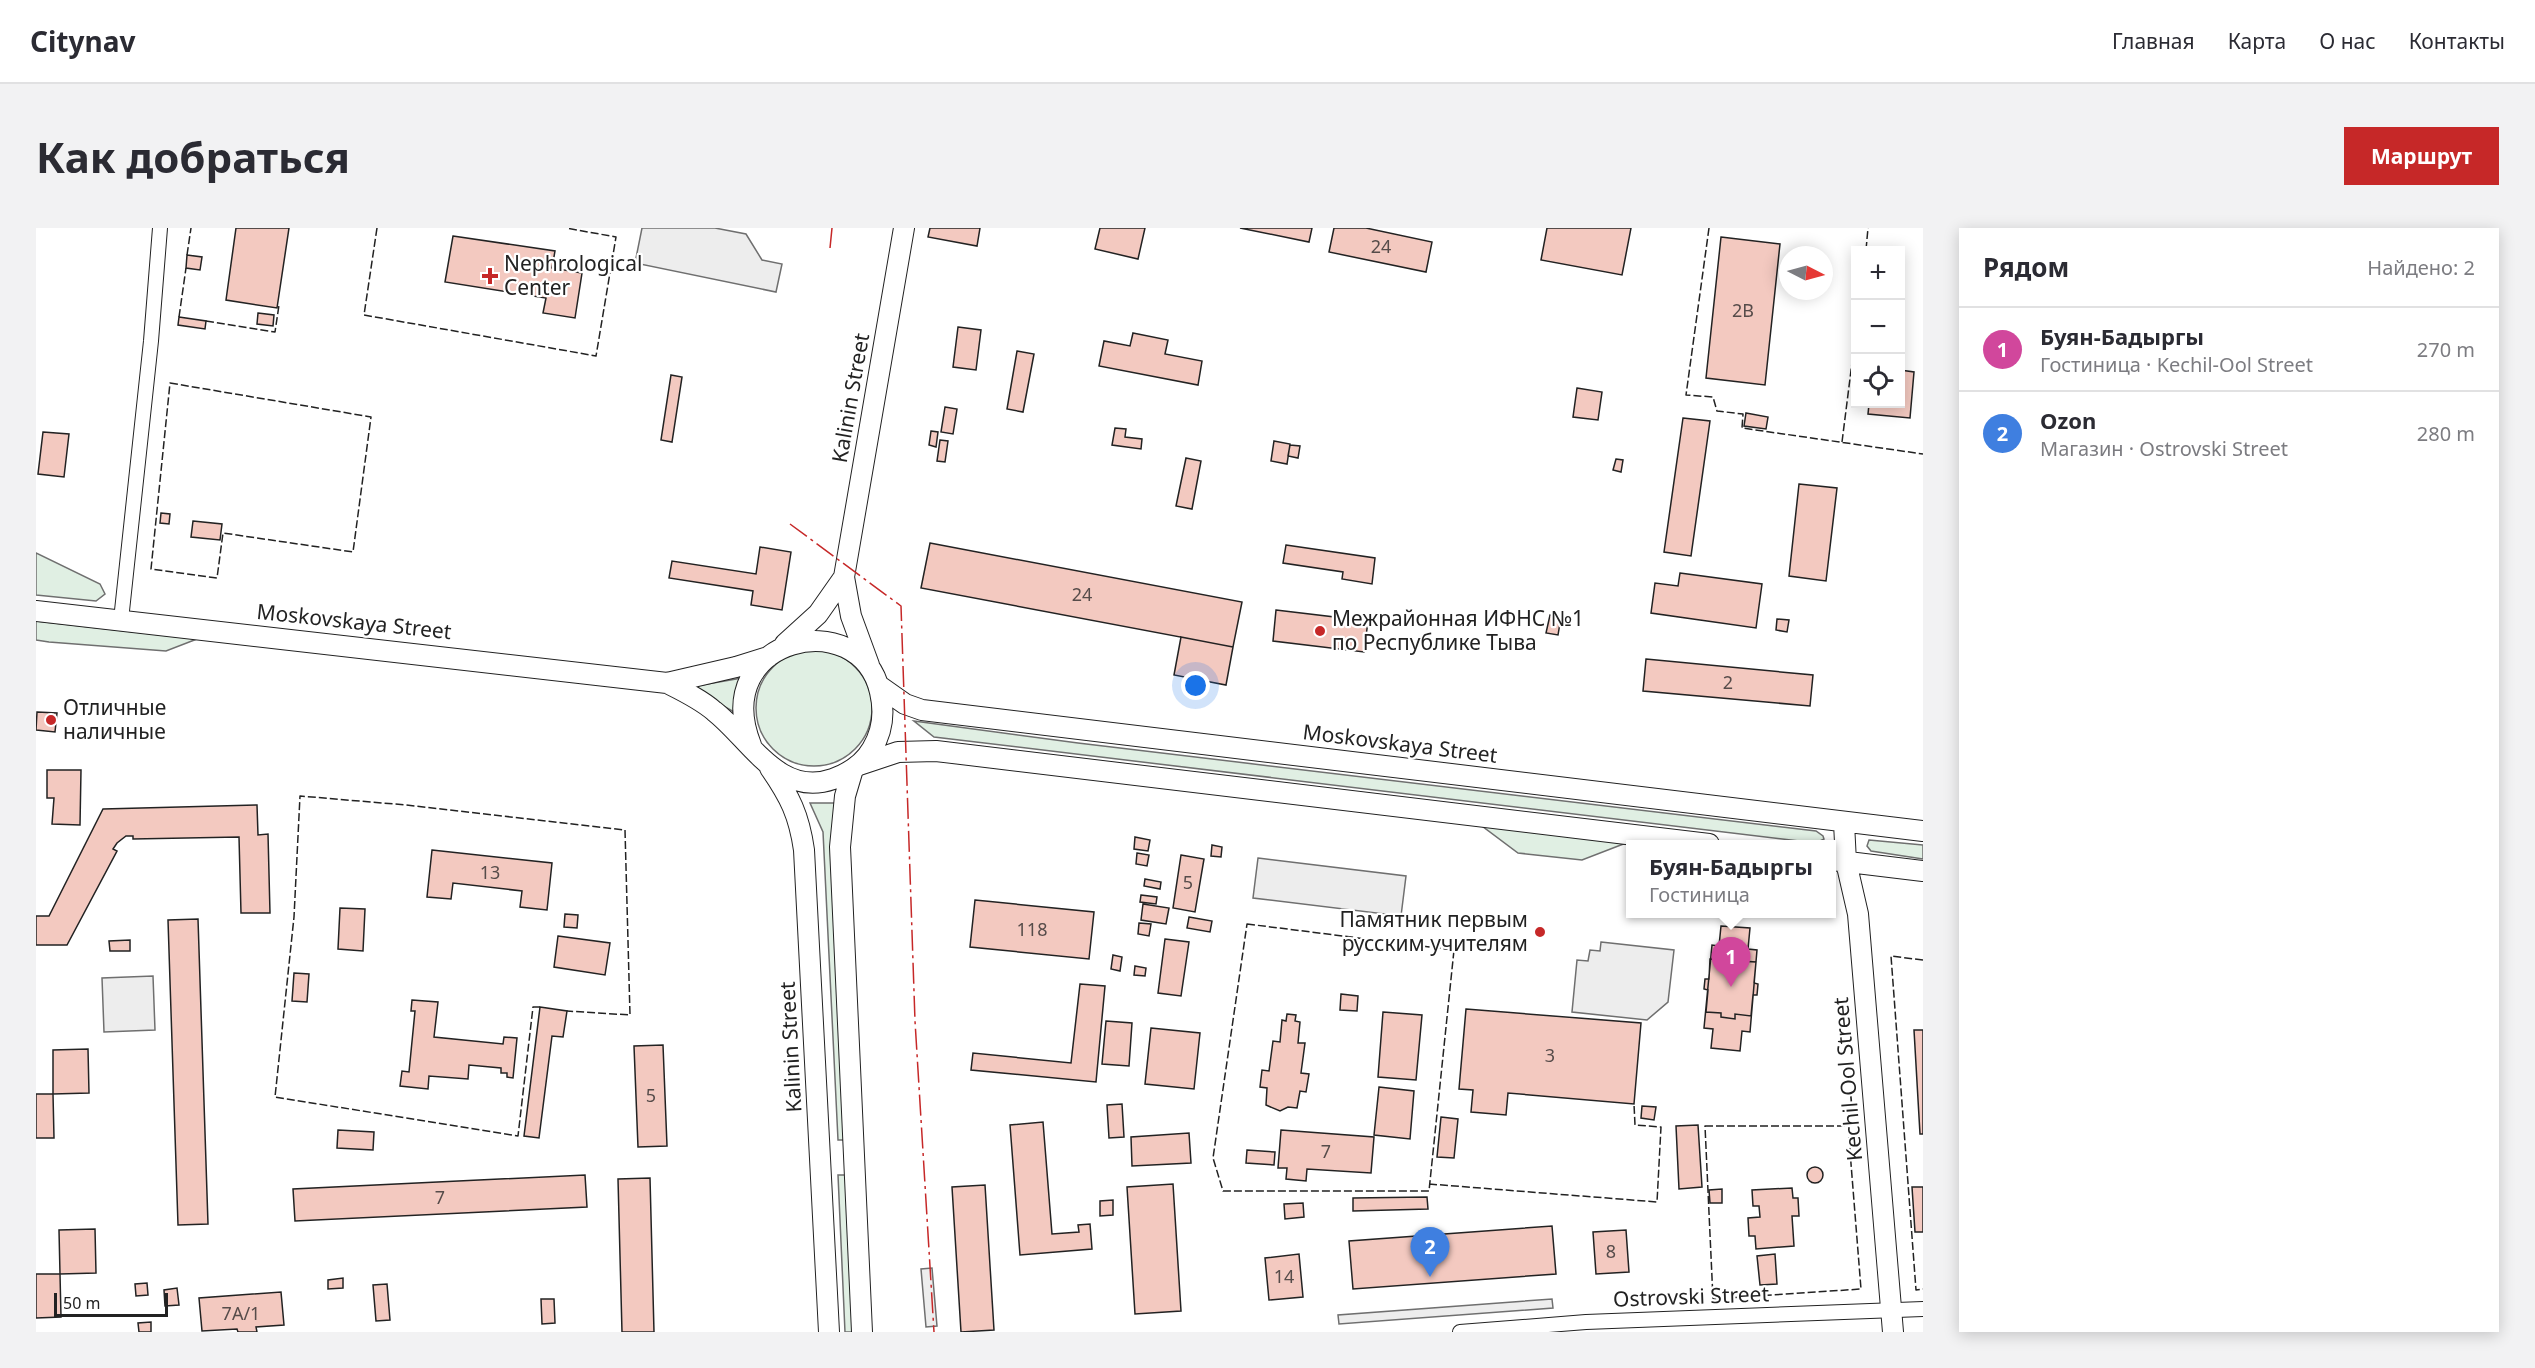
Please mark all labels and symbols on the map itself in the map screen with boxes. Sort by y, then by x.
house number: 24 [1371,234,1391,258]
north arrow [1779,246,1833,300]
place label: Nephrological Center [504,249,642,301]
marker: Nephrological Center [481,267,499,285]
house number: 2В [1732,298,1754,322]
street label: Kalinin Street [825,330,875,465]
house number: 24 [1072,582,1092,606]
street label: Moskovskaya Street [255,597,453,645]
place label: Межрайонная ИФНС №1 по Республике Тыва [1332,604,1584,656]
marker: Межрайонная ИФНС №1 по Республике Тыва [1313,624,1327,638]
house number: 2 [1723,670,1733,694]
your location [1181,671,1210,700]
place label: Отличные наличные [63,693,166,745]
marker: Отличные наличные [44,713,58,727]
street label: Moskovskaya Street [1301,717,1499,769]
house number: 13 [480,860,500,884]
house number: 5 [1183,870,1193,894]
place label: Памятник первым русским учителям [1339,905,1528,957]
house number: 118 [1017,917,1047,941]
marker: Памятник первым русским учителям [1533,925,1547,939]
pin: 1 [1712,938,1750,987]
street label: Kalinin Street [773,980,807,1113]
street label: Kechil-Ool Street [1826,996,1868,1162]
house number: 3 [1545,1043,1555,1067]
house number: 5 [646,1083,656,1107]
house number: 7 [1321,1139,1331,1163]
house number: 7 [435,1185,445,1209]
pin: 2 [1410,1228,1450,1277]
house number: 8 [1606,1239,1616,1263]
house number: 14 [1274,1264,1294,1288]
street label: Ostrovski Street [1613,1279,1770,1313]
scale bar [54,1290,168,1318]
house number: 7А/1 [222,1301,260,1325]

